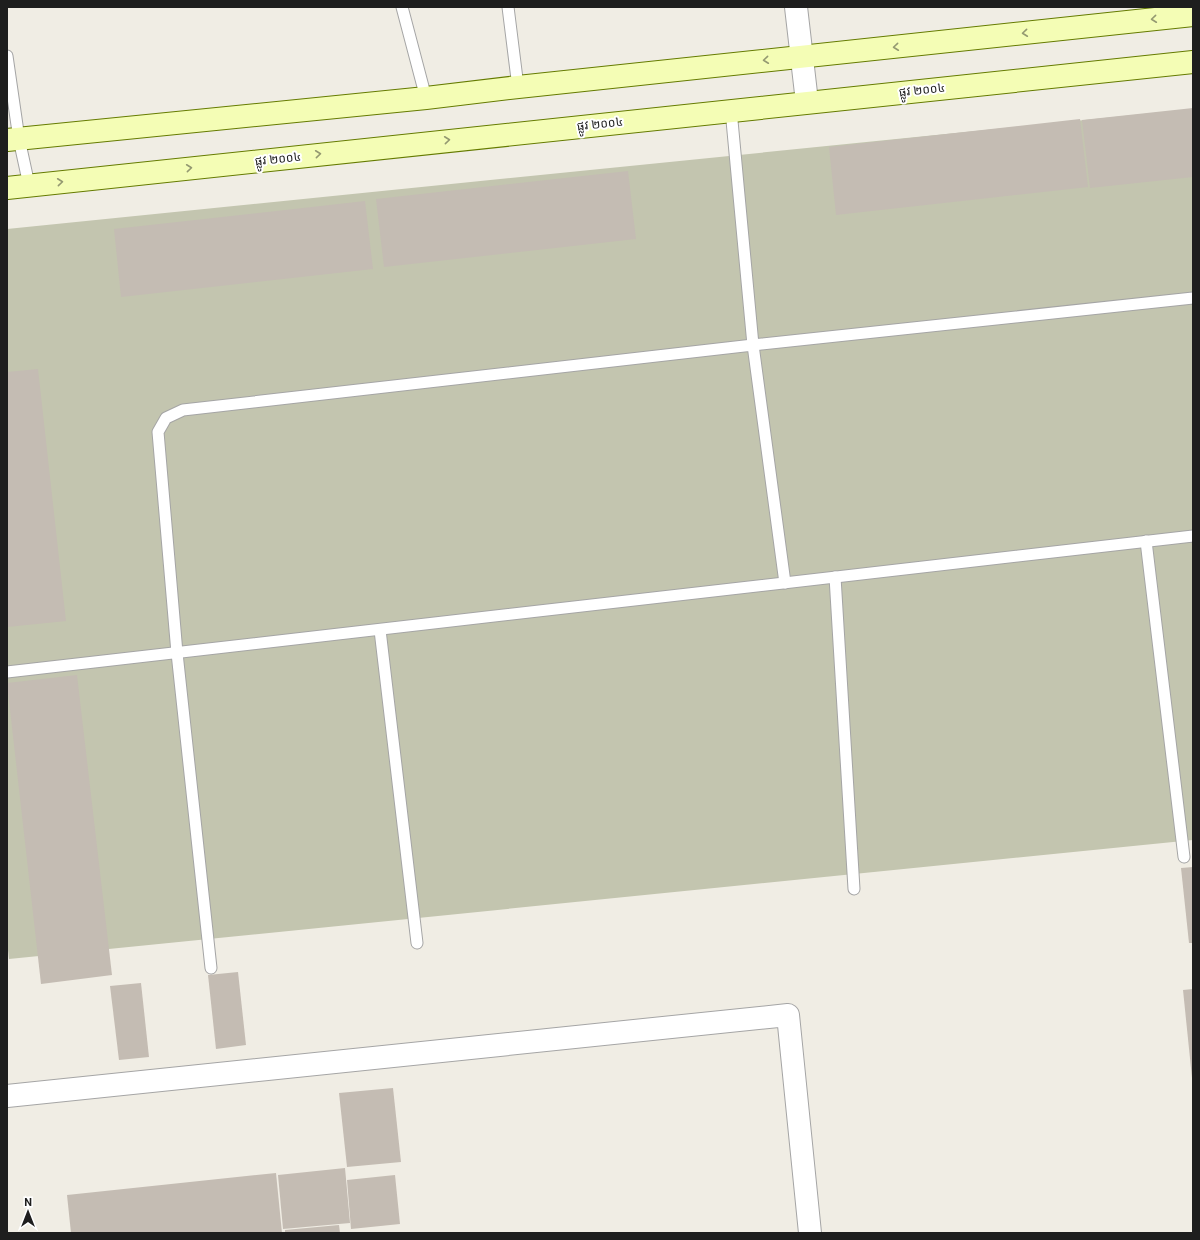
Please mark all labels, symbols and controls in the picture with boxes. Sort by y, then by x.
one-way arrow [1151,15,1157,24]
one-way arrow [1022,28,1028,37]
one-way arrow [893,42,899,51]
one-way arrow [763,56,769,65]
street label: ផ្លូវ ២០០៤ [898,81,946,103]
street label: ផ្លូវ ២០០៤ [576,115,624,137]
one-way arrow [444,136,451,145]
street label: ផ្លូវ ២០០៤ [254,150,302,172]
one-way arrow [315,150,321,159]
one-way arrow [186,164,192,173]
one-way arrow [57,178,63,187]
north arrow [8,1192,48,1232]
text: N [24,1196,32,1209]

